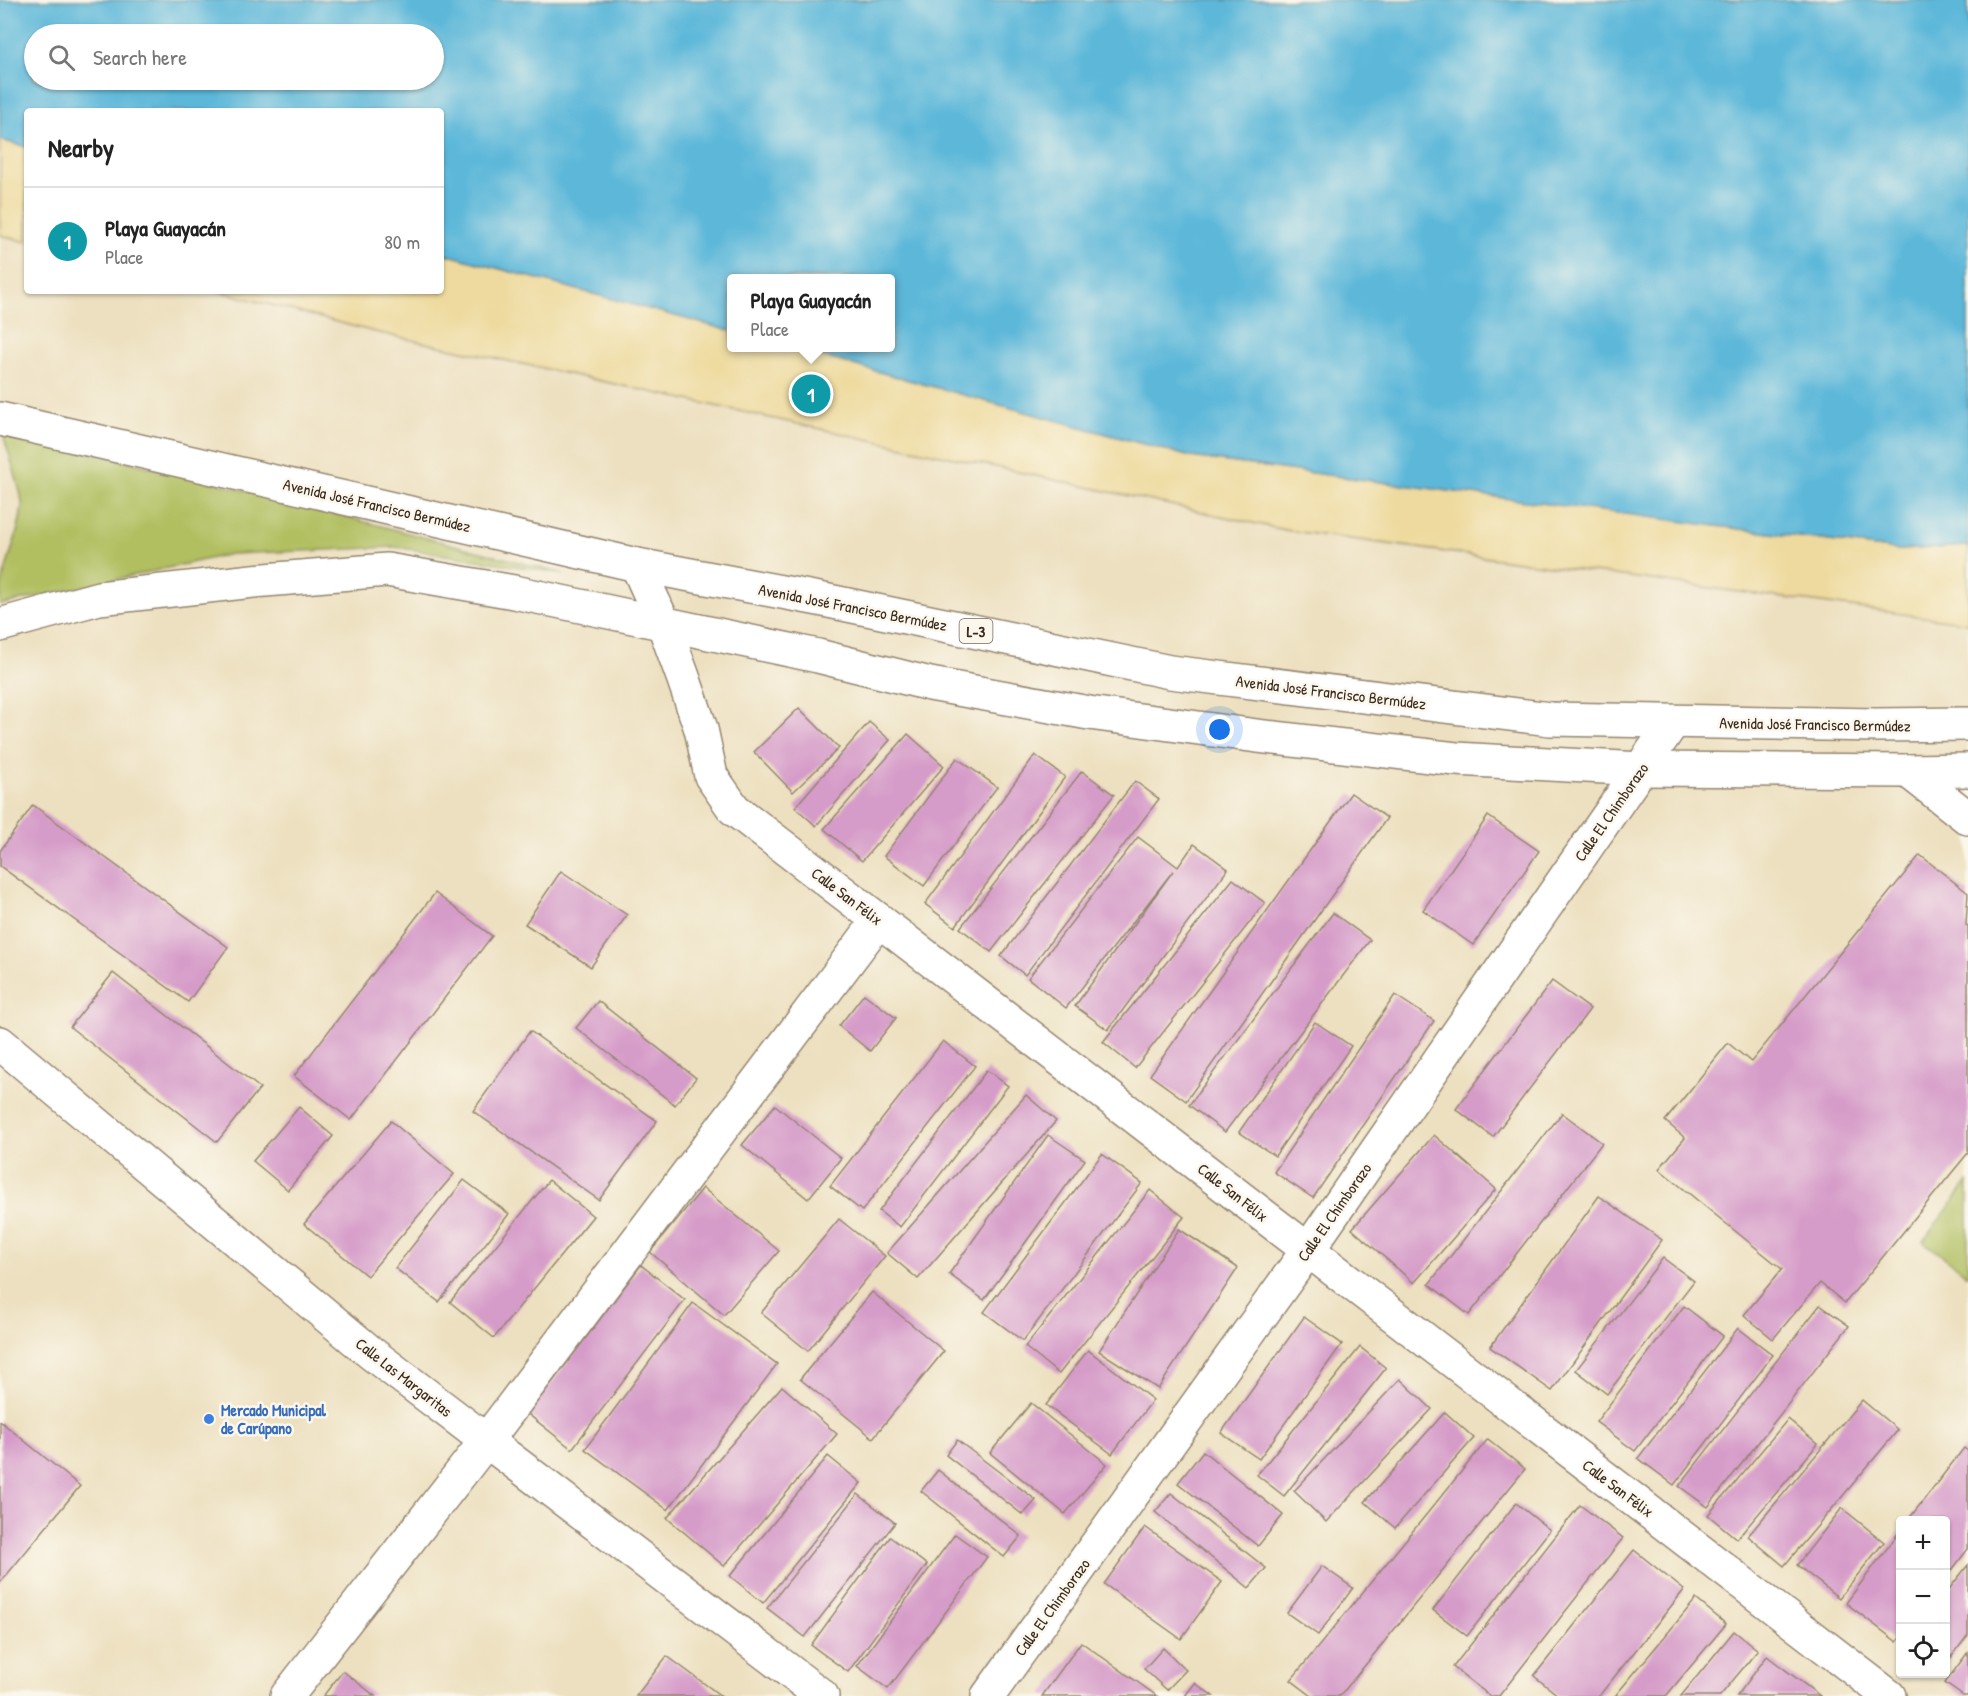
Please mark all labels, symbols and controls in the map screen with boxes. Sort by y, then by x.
search box [24,24,444,90]
icon: search [45,41,78,74]
text: Search here [93,42,187,72]
text: Nearby [48,130,114,165]
text: Playa Guayacán [105,213,226,243]
text: 1 [64,228,71,255]
text: 80 m [384,228,420,255]
text: Place [105,243,144,270]
popup [727,274,895,352]
text: Playa Guayacán [750,285,872,315]
text: Place [750,315,789,342]
pin: 1 [792,372,830,416]
street label: Avenida José Francisco Bermúdez [281,473,473,537]
street label: Avenida José Francisco Bermúdez [757,578,949,636]
road number: L-3 [960,619,992,643]
street label: Avenida José Francisco Bermúdez [1235,669,1428,715]
street label: Avenida José Francisco Bermúdez [1719,711,1911,737]
your location [1205,715,1234,744]
street label: Calle El Chimborazo [1569,758,1654,866]
street label: Calle San Félix [807,862,887,930]
street label: Calle San Félix [1193,1158,1273,1226]
street label: Calle El Chimborazo [1292,1158,1377,1266]
street label: Calle Las Margaritas [351,1332,457,1422]
place label: Mercado Municipal de Carúpano [221,1399,327,1440]
marker: Mercado Municipal de Carúpano [202,1412,216,1426]
street label: Calle San Félix [1578,1454,1658,1522]
map controls [1896,1516,1950,1678]
button: + [1896,1516,1950,1570]
street label: Calle El Chimborazo [1009,1553,1095,1660]
button: − [1896,1570,1950,1624]
button: locate [1896,1624,1950,1678]

